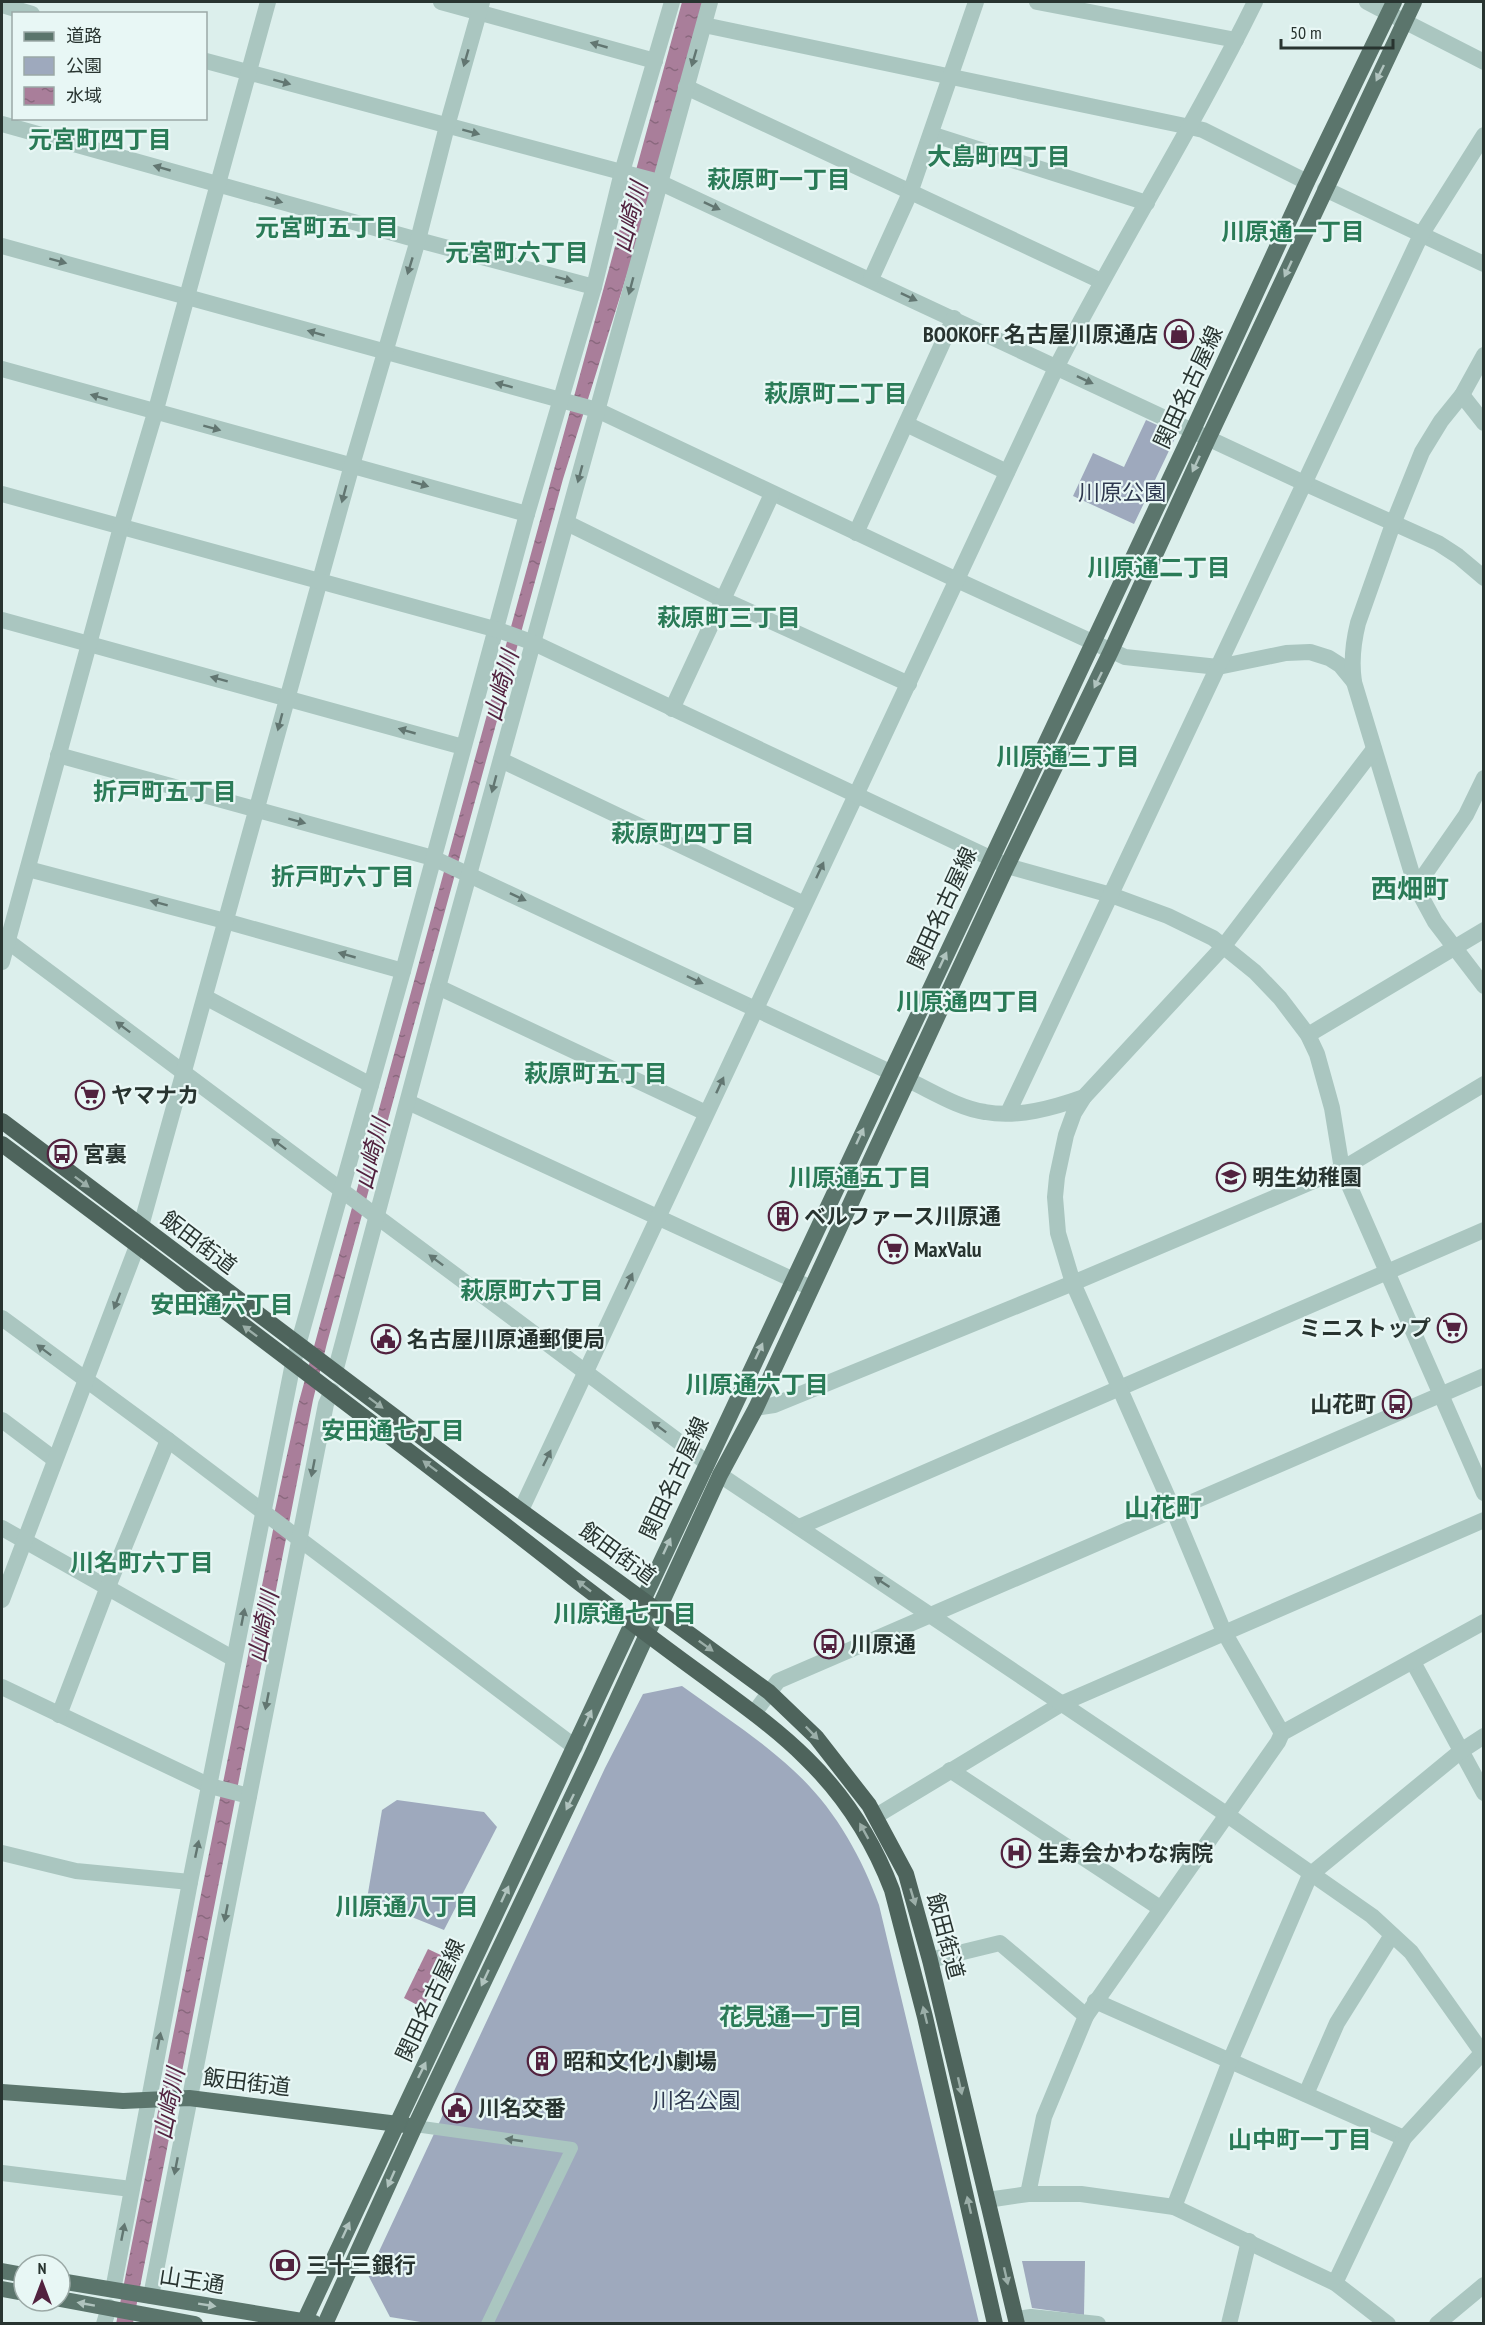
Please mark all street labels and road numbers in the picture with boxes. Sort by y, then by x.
street label: 関田名古屋線 [1147,321,1229,453]
street label: 関田名古屋線 [901,842,983,974]
street label: 飯田街道 [155,1204,243,1280]
street label: 関田名古屋線 [633,1412,715,1544]
street label: 飯田街道 [574,1516,662,1590]
street label: 飯田街道 [921,1890,971,1982]
street label: 関田名古屋線 [389,1934,471,2066]
street label: 飯田街道 [202,2063,292,2101]
street label: 山王通 [157,2261,227,2299]

